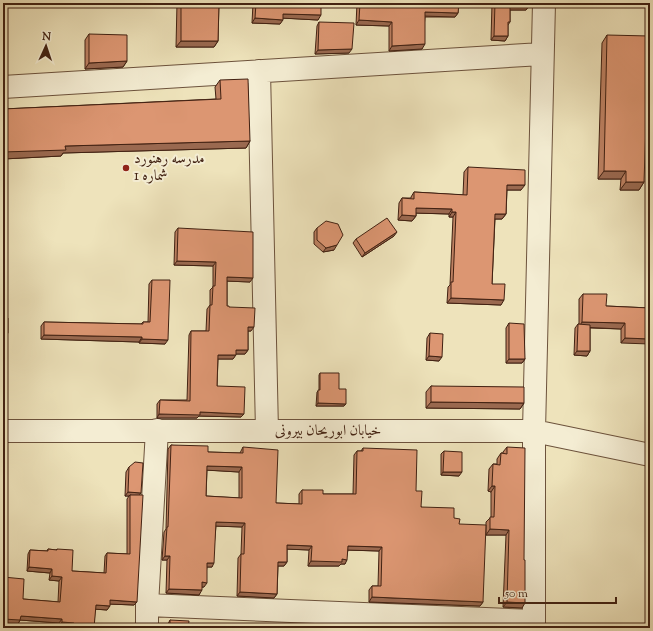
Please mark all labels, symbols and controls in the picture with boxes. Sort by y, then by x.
north arrow [26,26,66,66]
text: N [41,29,51,45]
place label: مدرسه رهنورد شماره 1 [134,149,205,187]
marker: مدرسه رهنورد شماره 1 [121,163,131,173]
street label: خیابان ابوریحان بیرونی [275,421,381,442]
scale bar [499,579,616,605]
text: 50 m [504,585,528,603]

